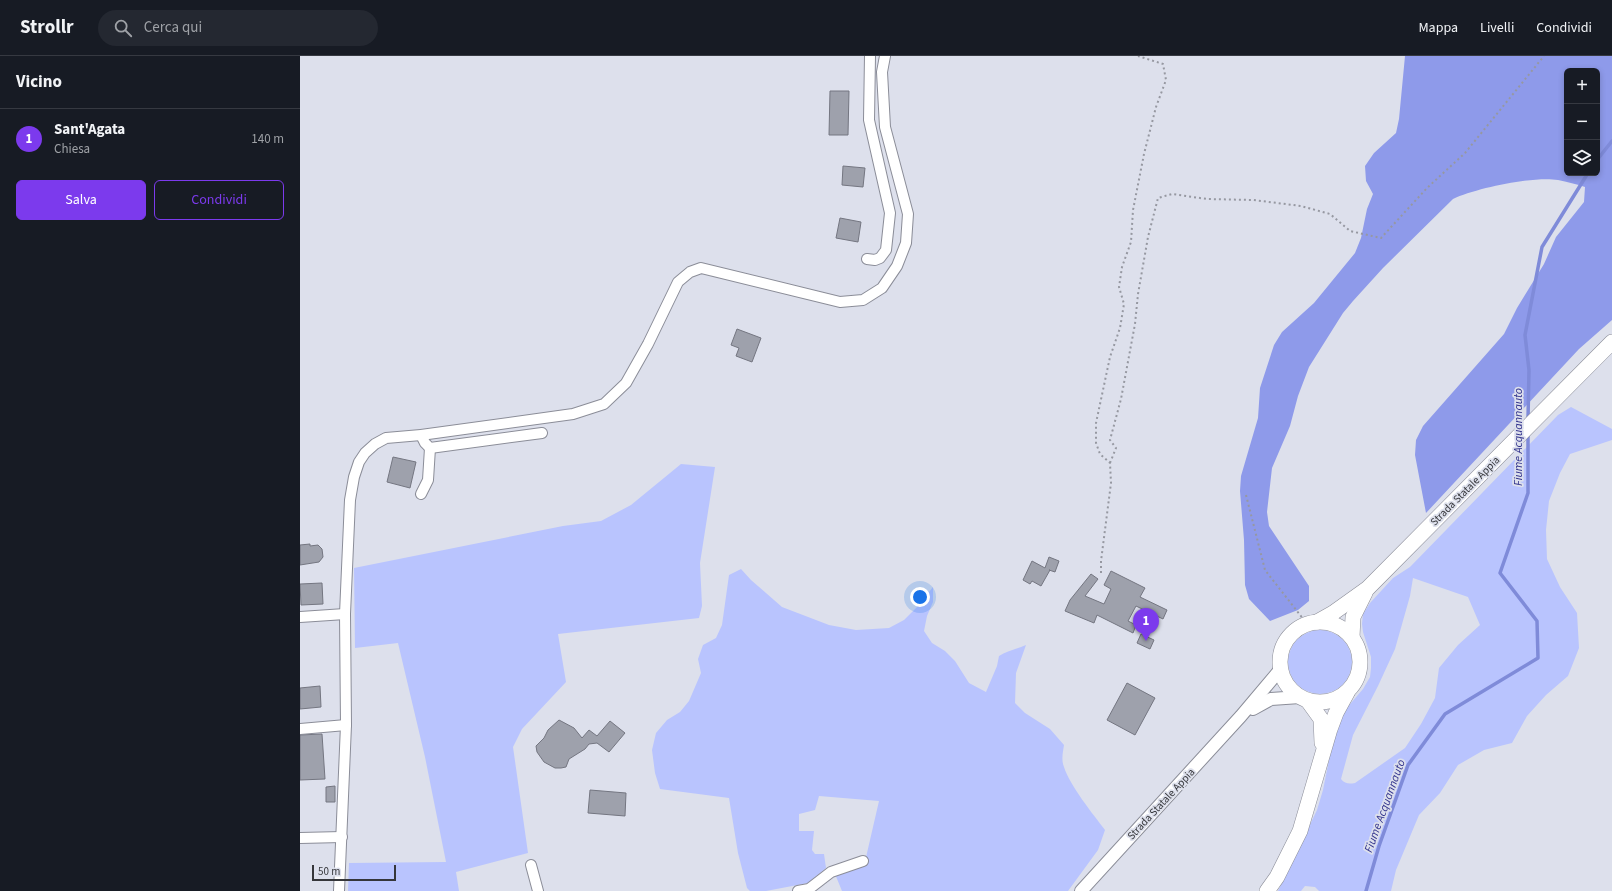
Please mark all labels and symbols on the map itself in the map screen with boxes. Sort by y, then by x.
water label: Fiume Acquannauto [1510,388,1527,486]
street label: Strada Statale Appia [1427,453,1503,529]
your location [910,587,930,607]
pin: 1 [1133,608,1159,641]
water label: Fiume Acquannauto [1360,757,1410,855]
street label: Strada Statale Appia [1124,765,1198,843]
scale bar [312,863,396,882]

